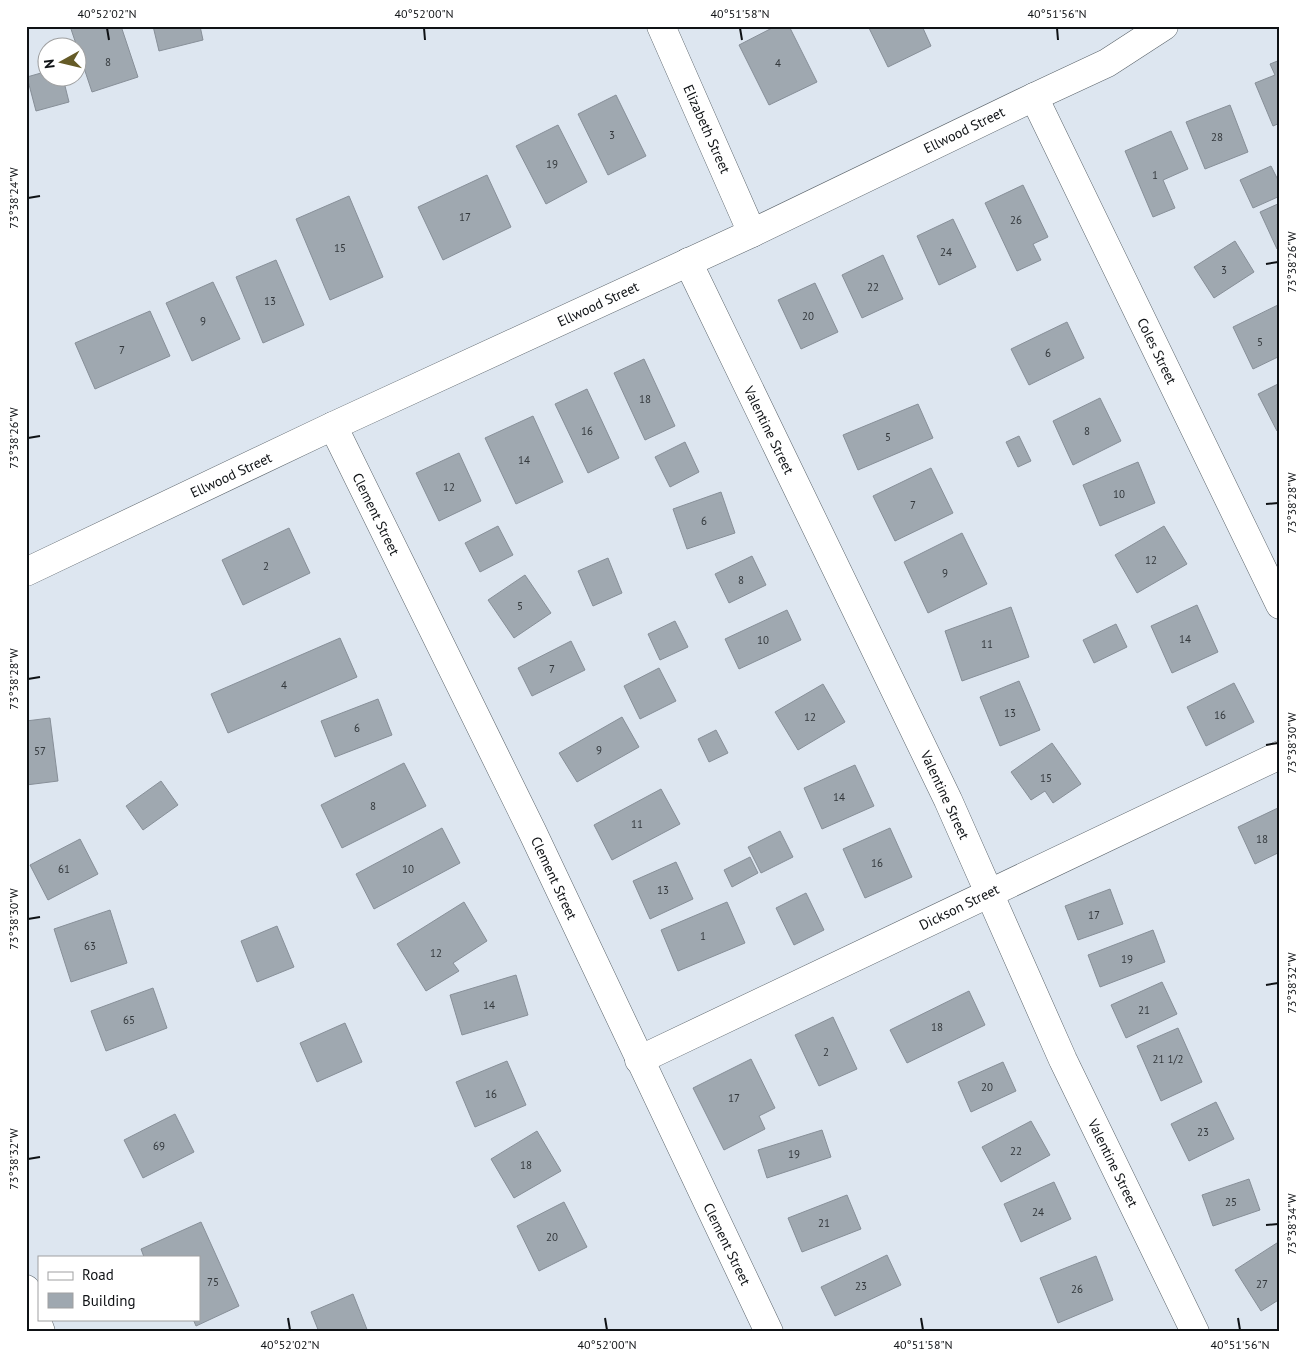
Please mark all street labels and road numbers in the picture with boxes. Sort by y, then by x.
street label: Elizabeth Street [679,82,735,176]
street label: Ellwood Street [921,103,1008,157]
street label: Ellwood Street [554,277,642,331]
street label: Coles Street [1133,315,1181,387]
street label: Valentine Street [739,382,798,477]
street label: Ellwood Street [187,448,275,502]
street label: Clement Street [348,470,404,558]
street label: Valentine Street [916,747,974,842]
street label: Clement Street [527,834,581,923]
street label: Dickson Street [916,880,1002,934]
street label: Valentine Street [1083,1115,1142,1210]
street label: Clement Street [699,1200,755,1288]

